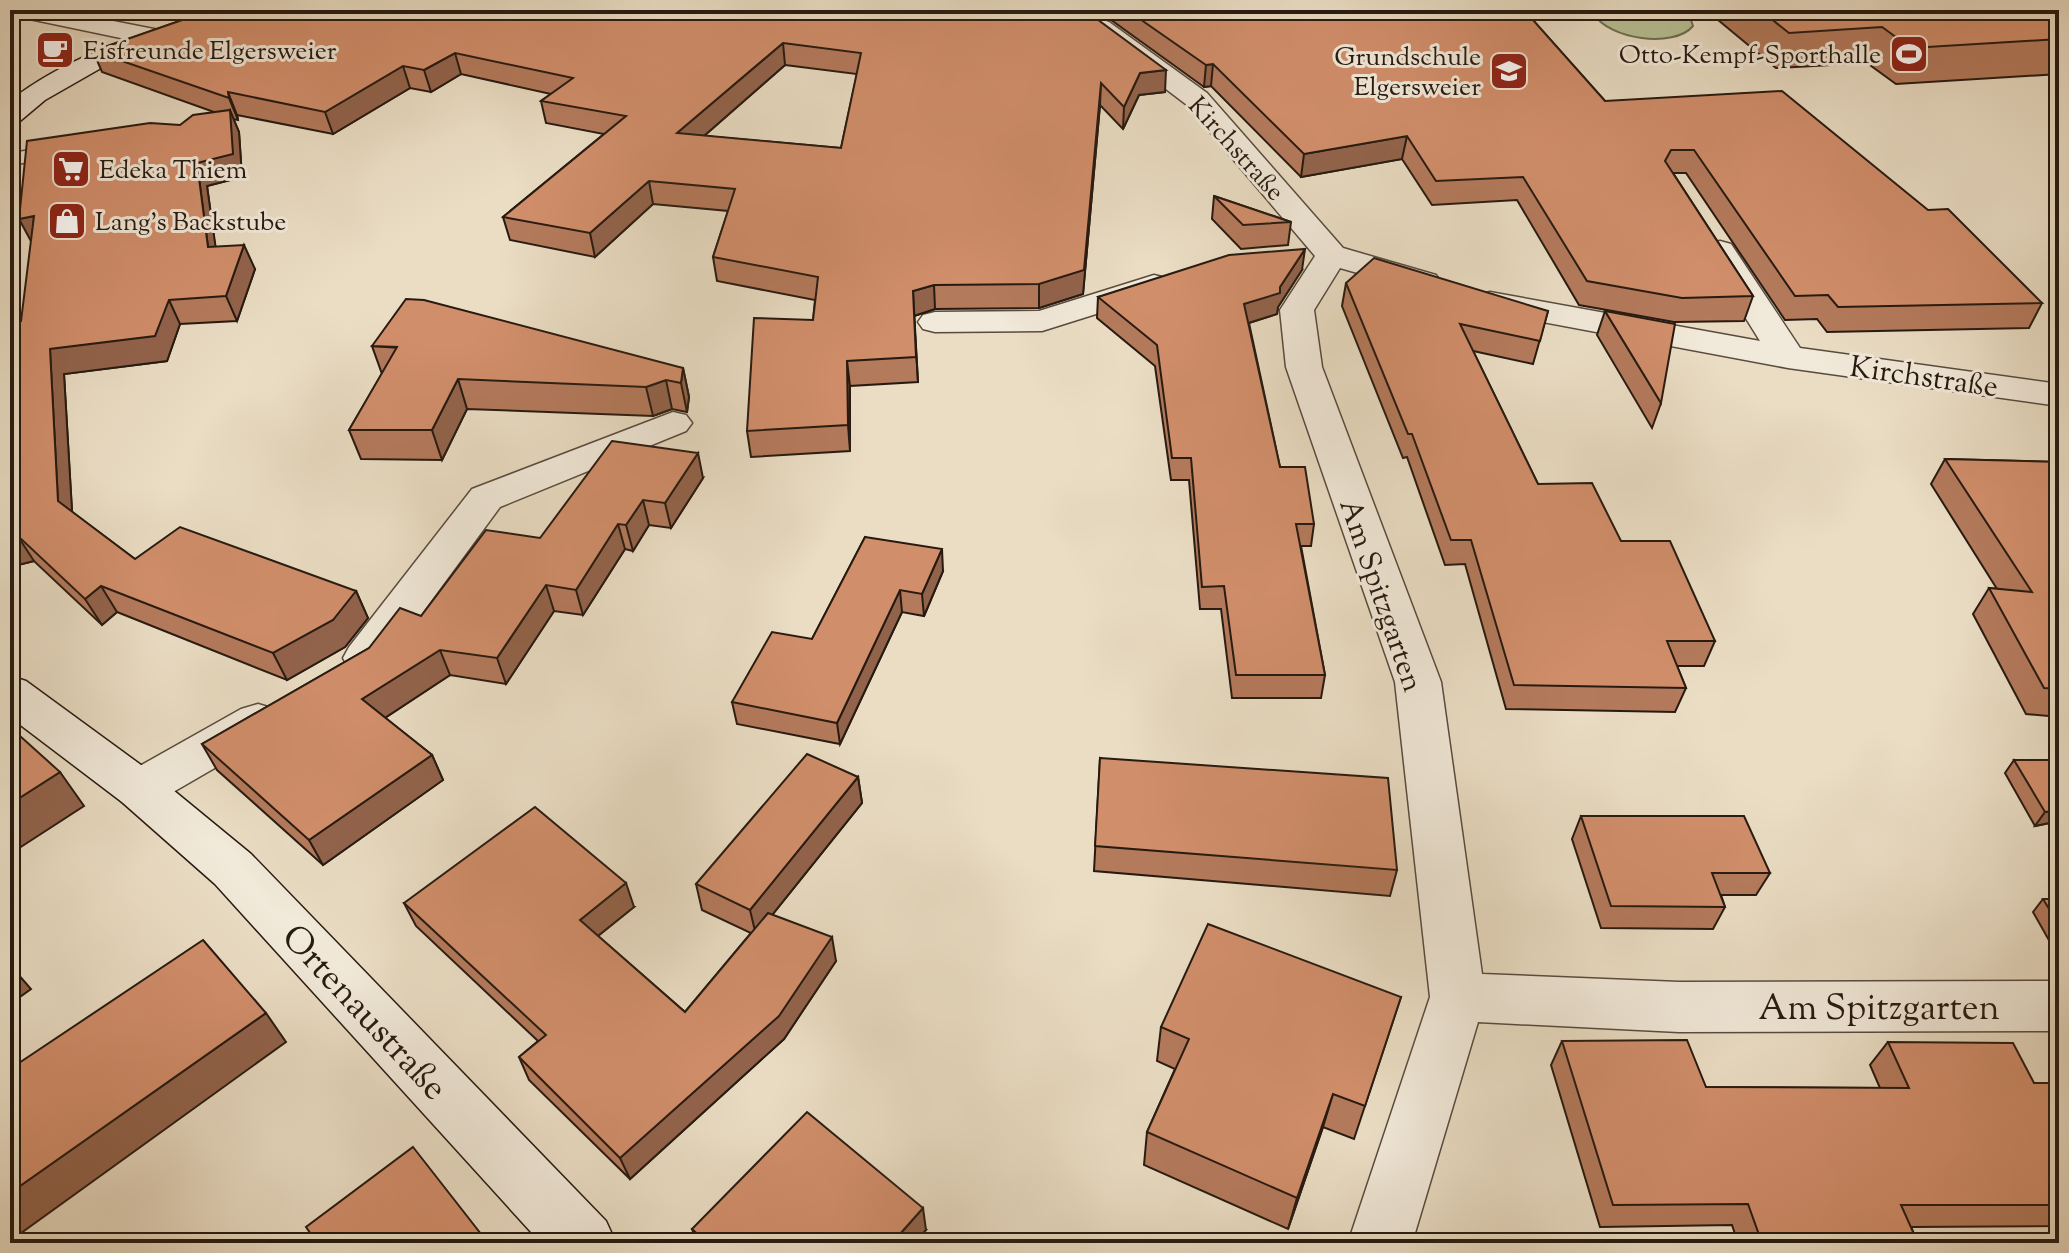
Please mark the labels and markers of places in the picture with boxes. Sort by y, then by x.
cafe icon: Eisfreunde Elgersweier [34,29,76,71]
sports icon: Otto-Kempf-Sporthalle [1888,33,1930,75]
place label: Eisfreunde Elgersweier [83,34,337,71]
place label: Otto-Kempf-Sporthalle [1619,38,1881,75]
place label: Grundschule Elgersweier [1334,40,1481,107]
school or university icon: Grundschule Elgersweier [1488,50,1530,92]
supermarket icon: Edeka Thiem [50,148,92,190]
place label: Edeka Thiem [99,153,247,190]
shop icon: Lang's Backstube [46,200,88,242]
place label: Lang's Backstube [95,205,286,242]

